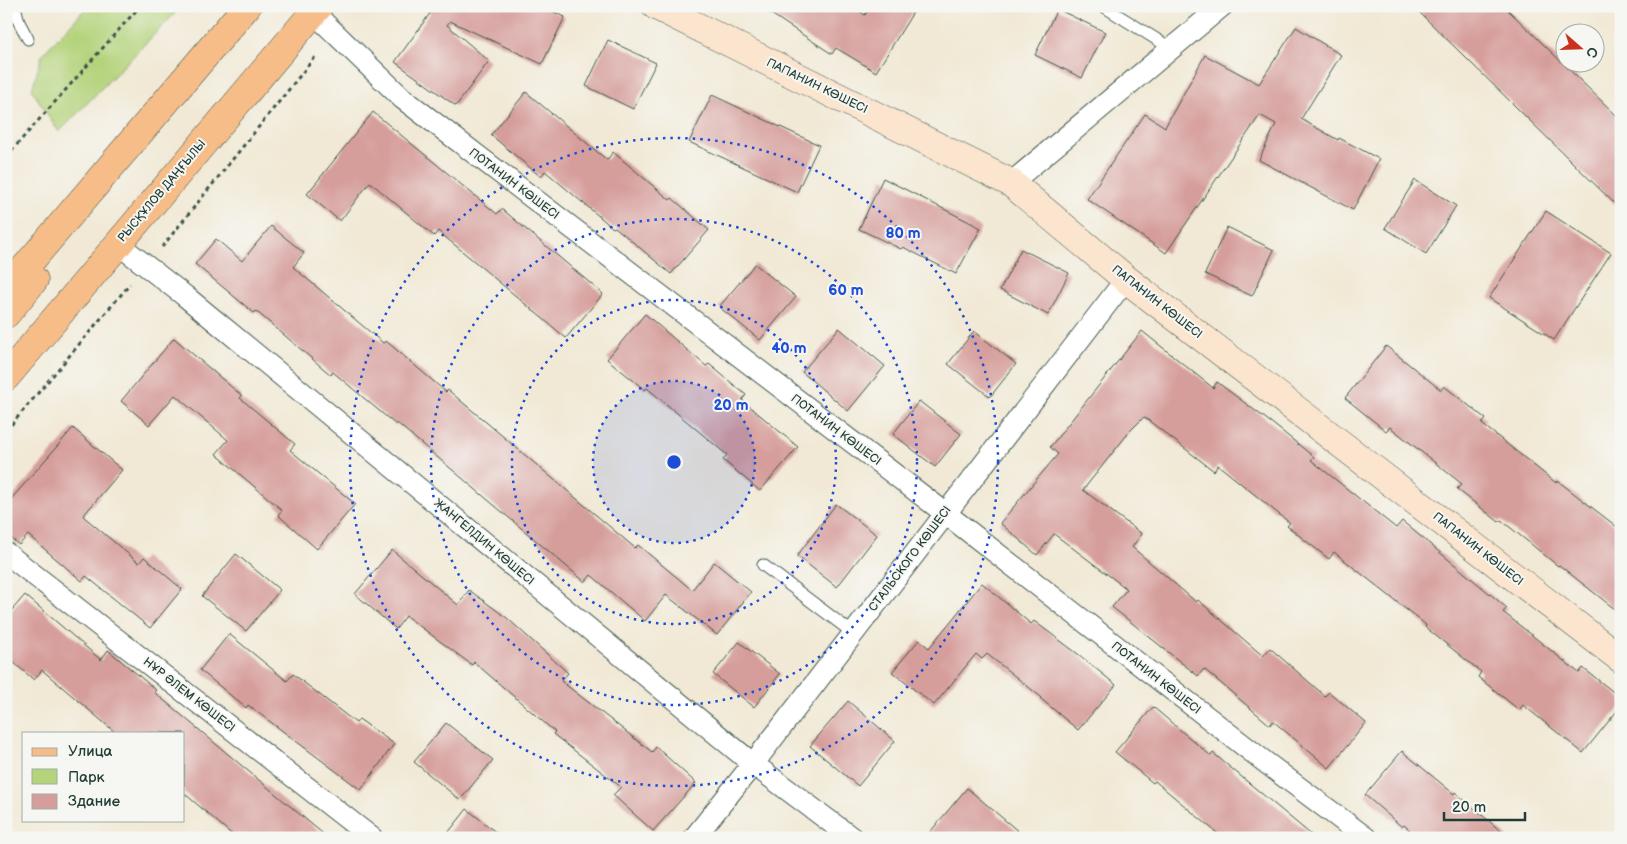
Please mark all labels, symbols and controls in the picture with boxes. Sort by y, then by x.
north arrow [1554,22,1604,72]
text: С [1582,45,1601,60]
street label: ПАПАНИН КӨШЕСІ [764,55,870,117]
street label: РЫСҚҰЛОВ ДАҢҒЫЛЫ [115,137,209,245]
street label: ПОТАНИН КӨШЕСІ [466,145,562,223]
text: 80 m [885,224,921,243]
street label: ПАПАНИН КӨШЕСІ [1109,262,1205,342]
text: 60 m [828,281,864,300]
text: 40 m [771,339,807,358]
street label: ПОТАНИН КӨШЕСІ [788,391,884,469]
text: 20 m [714,396,749,415]
centre of rings [665,453,683,471]
street label: ЖАНГЕЛДИН КӨШЕСІ [431,496,537,588]
street label: СТАЛЬСКОГО КӨШЕСІ [865,503,955,615]
street label: ПАПАНИН КӨШЕСІ [1430,509,1526,589]
street label: ПОТАНИН КӨШЕСІ [1108,638,1204,718]
street label: НҰР ӘЛЕМ КӨШЕСІ [140,654,238,736]
legend [22,732,185,822]
text: Улица [68,742,113,761]
text: Парк [68,768,105,787]
scale bar [1444,789,1526,821]
text: Здание [68,792,120,811]
text: 20 m [1452,798,1486,817]

